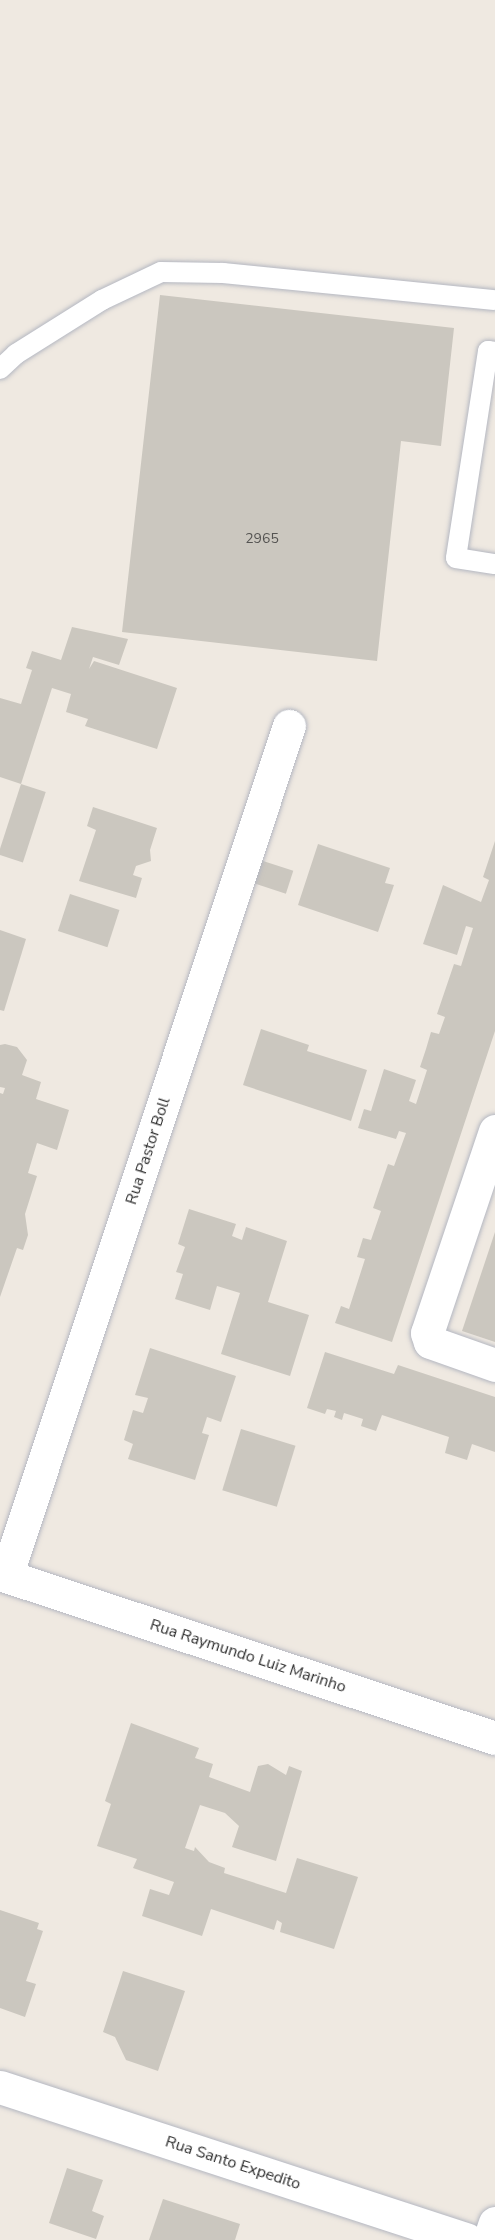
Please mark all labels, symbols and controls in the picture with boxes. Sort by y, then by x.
house number: 2965 [245,531,279,547]
street label: Rua Pastor Boll [122,1095,174,1207]
street label: Rua Raymundo Luiz Marinho [148,1615,348,1697]
street label: Rua Santo Expedito [163,2132,303,2194]

